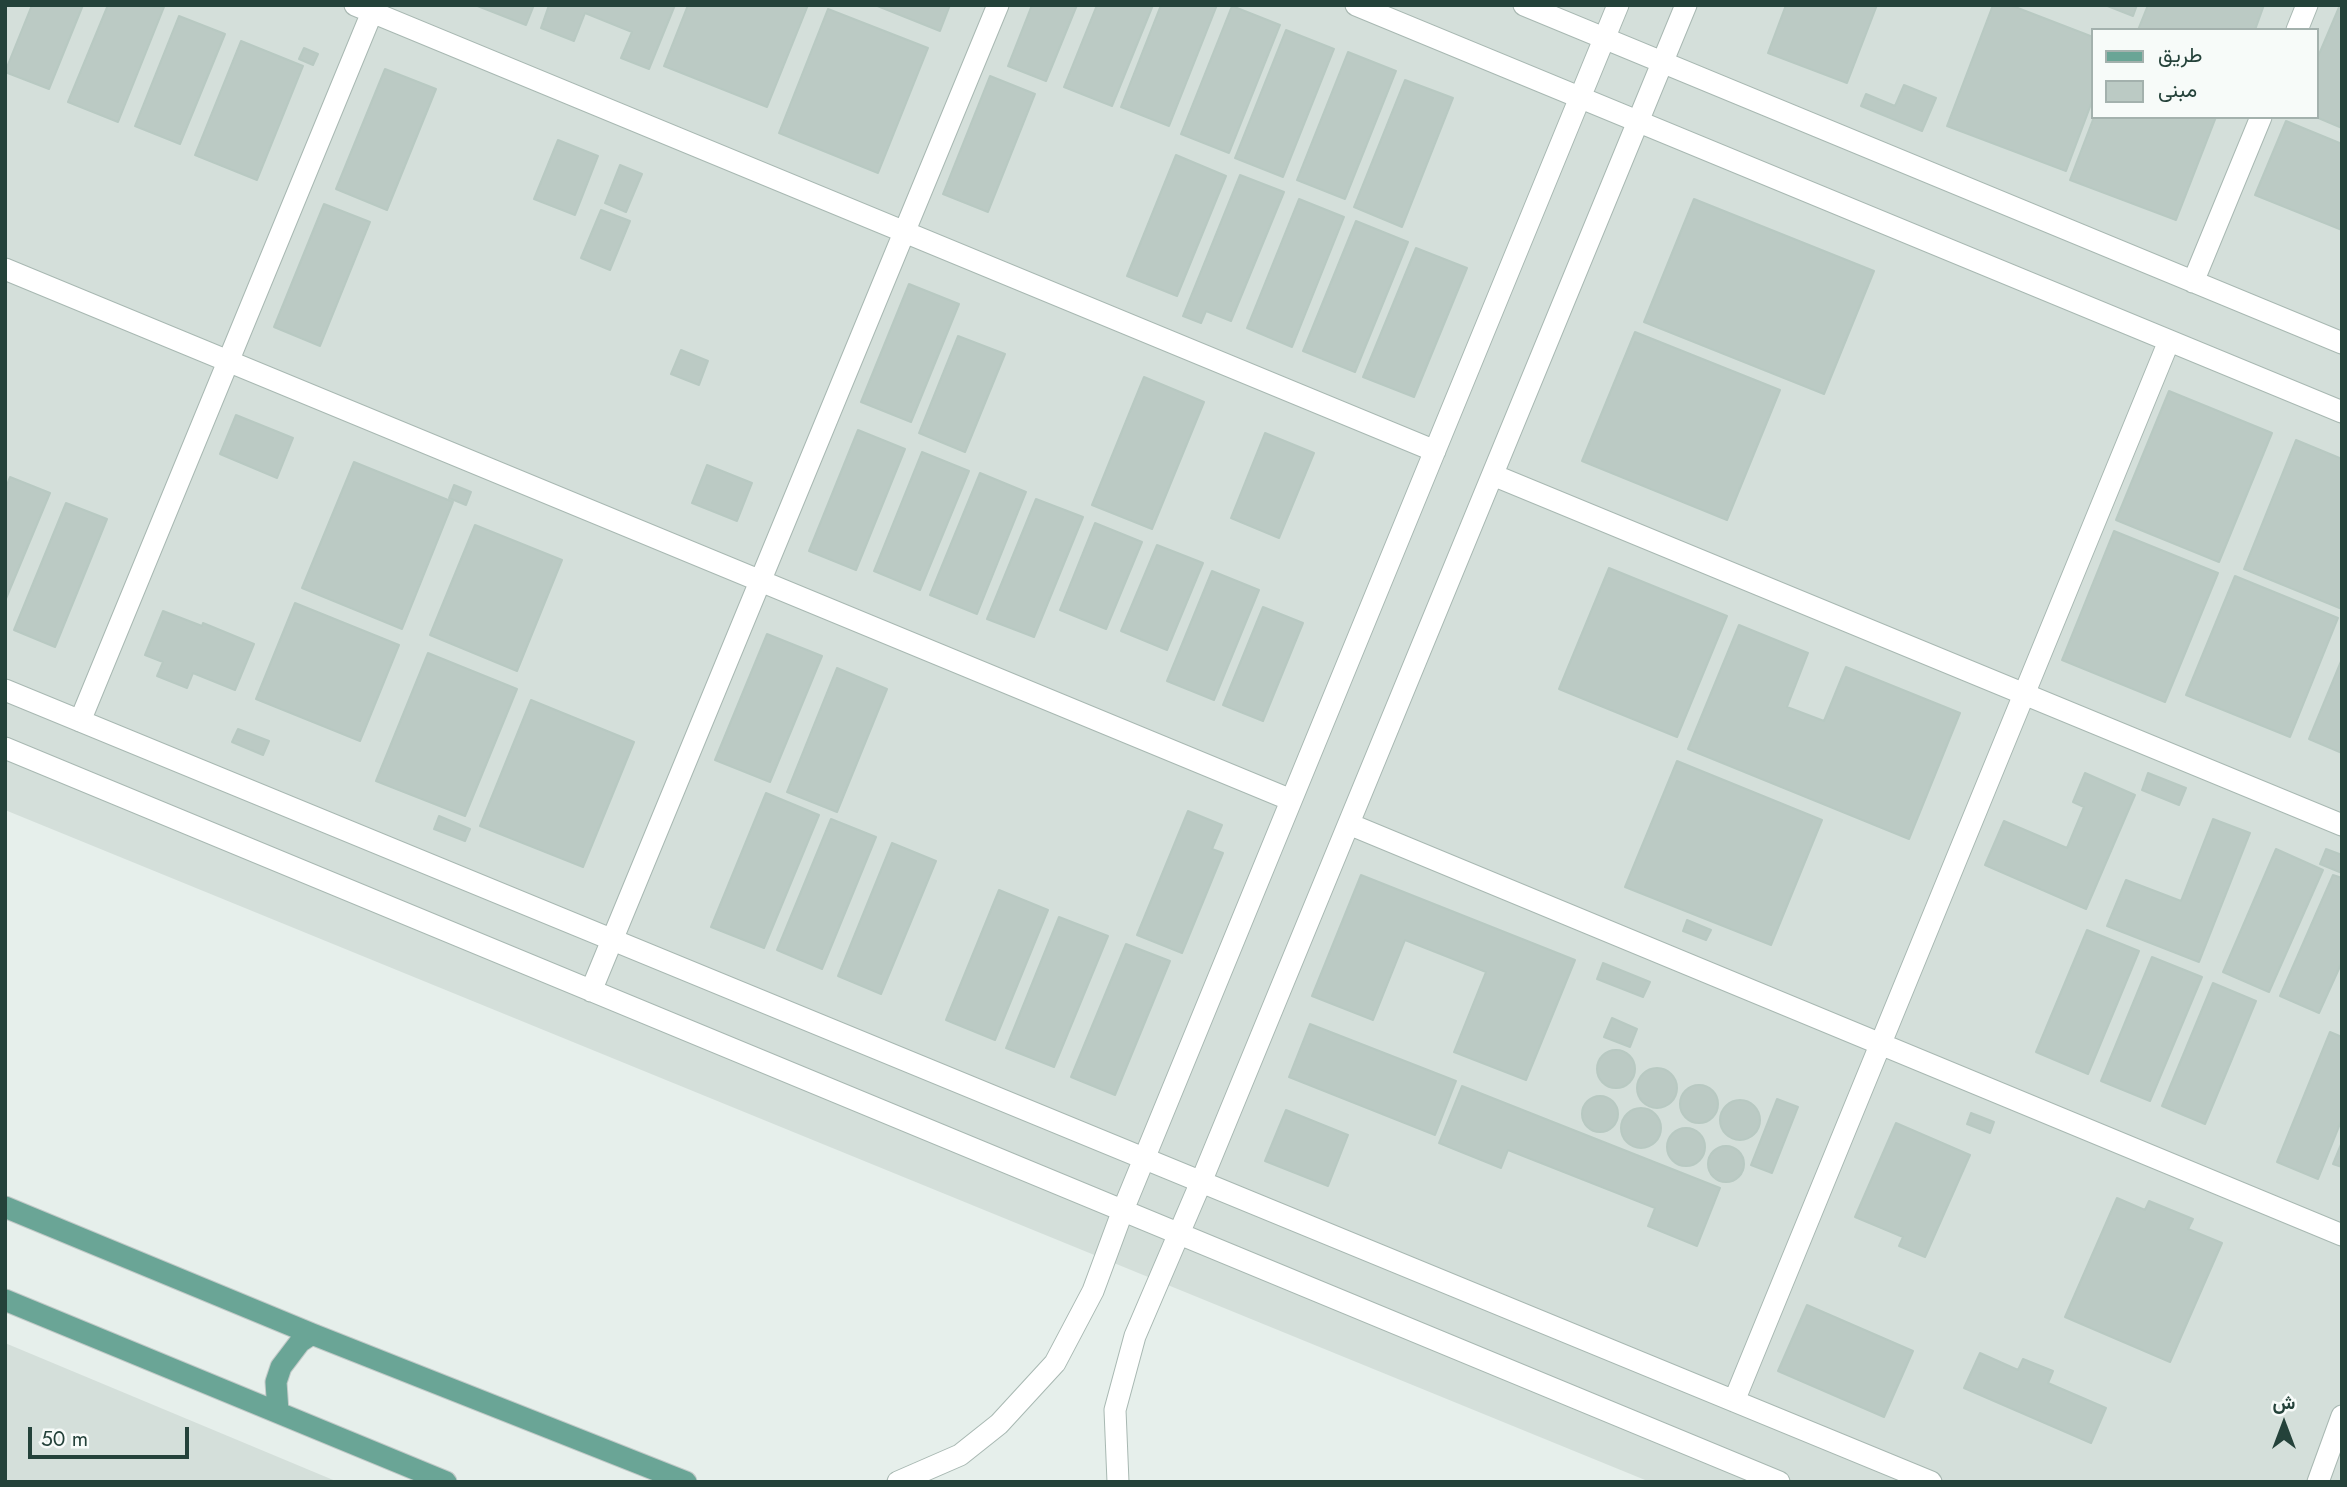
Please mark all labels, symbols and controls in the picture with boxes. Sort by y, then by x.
legend [2092,28,2319,119]
text: طريق [2158,40,2203,70]
text: مبنى [2158,75,2197,105]
north arrow [2249,1389,2319,1459]
text: ش [2273,1389,2295,1416]
scale bar [32,1414,192,1458]
text: 50 m [41,1424,88,1454]

